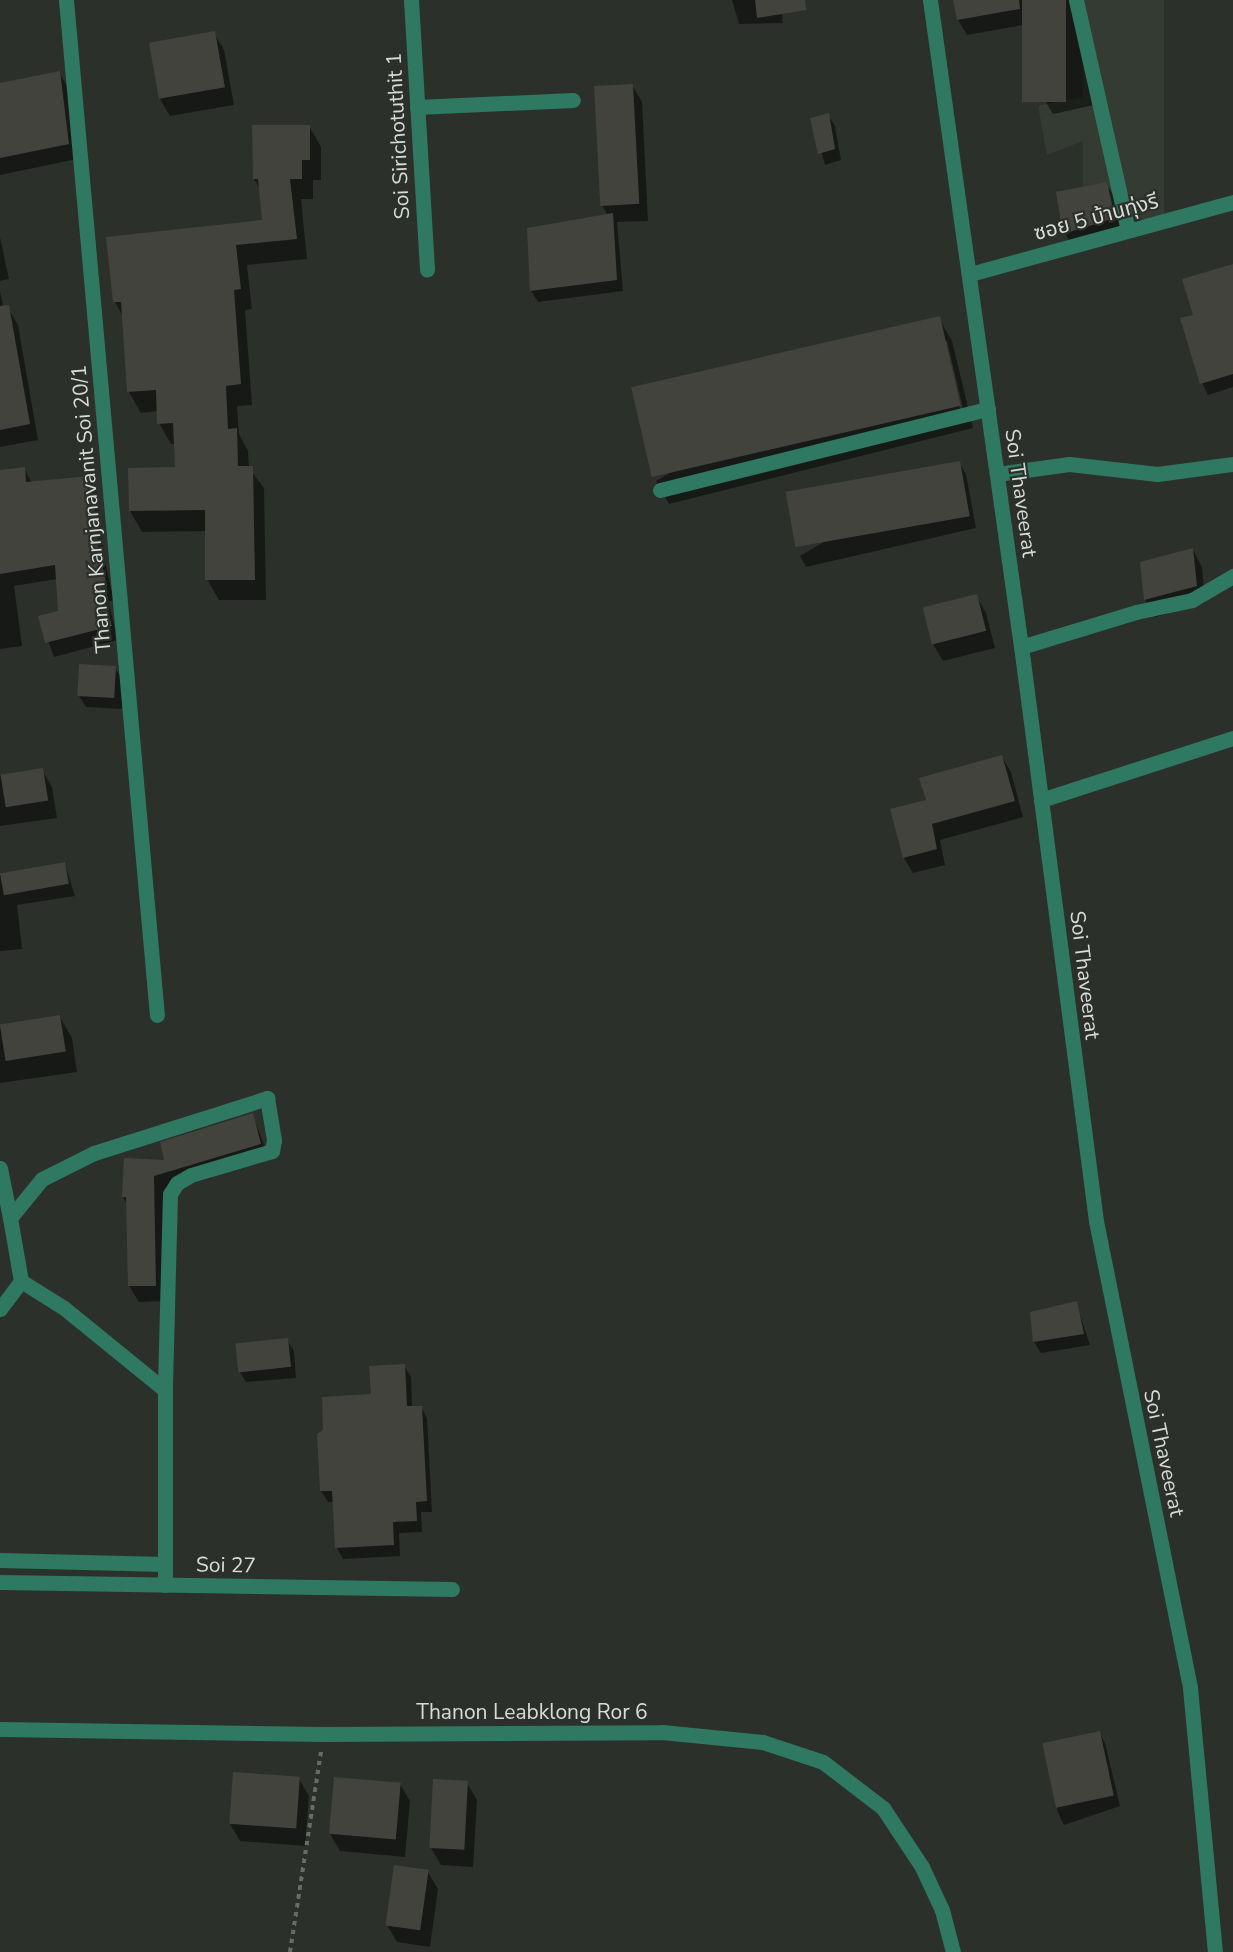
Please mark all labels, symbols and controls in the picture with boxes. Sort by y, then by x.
street label: Soi Sirichotuthit 1 [381,52,415,220]
street label: ซอย 5 บ้านทุ่งรี [1031,188,1161,246]
street label: Thanon Karnjanavanit Soi 20/1 [66,364,116,654]
street label: Soi Thaveerat [1000,427,1042,559]
street label: Soi Thaveerat [1065,909,1105,1041]
street label: Soi Thaveerat [1138,1387,1190,1519]
street label: Soi 27 [196,1552,256,1578]
street label: Thanon Leabklong Ror 6 [416,1699,648,1725]

